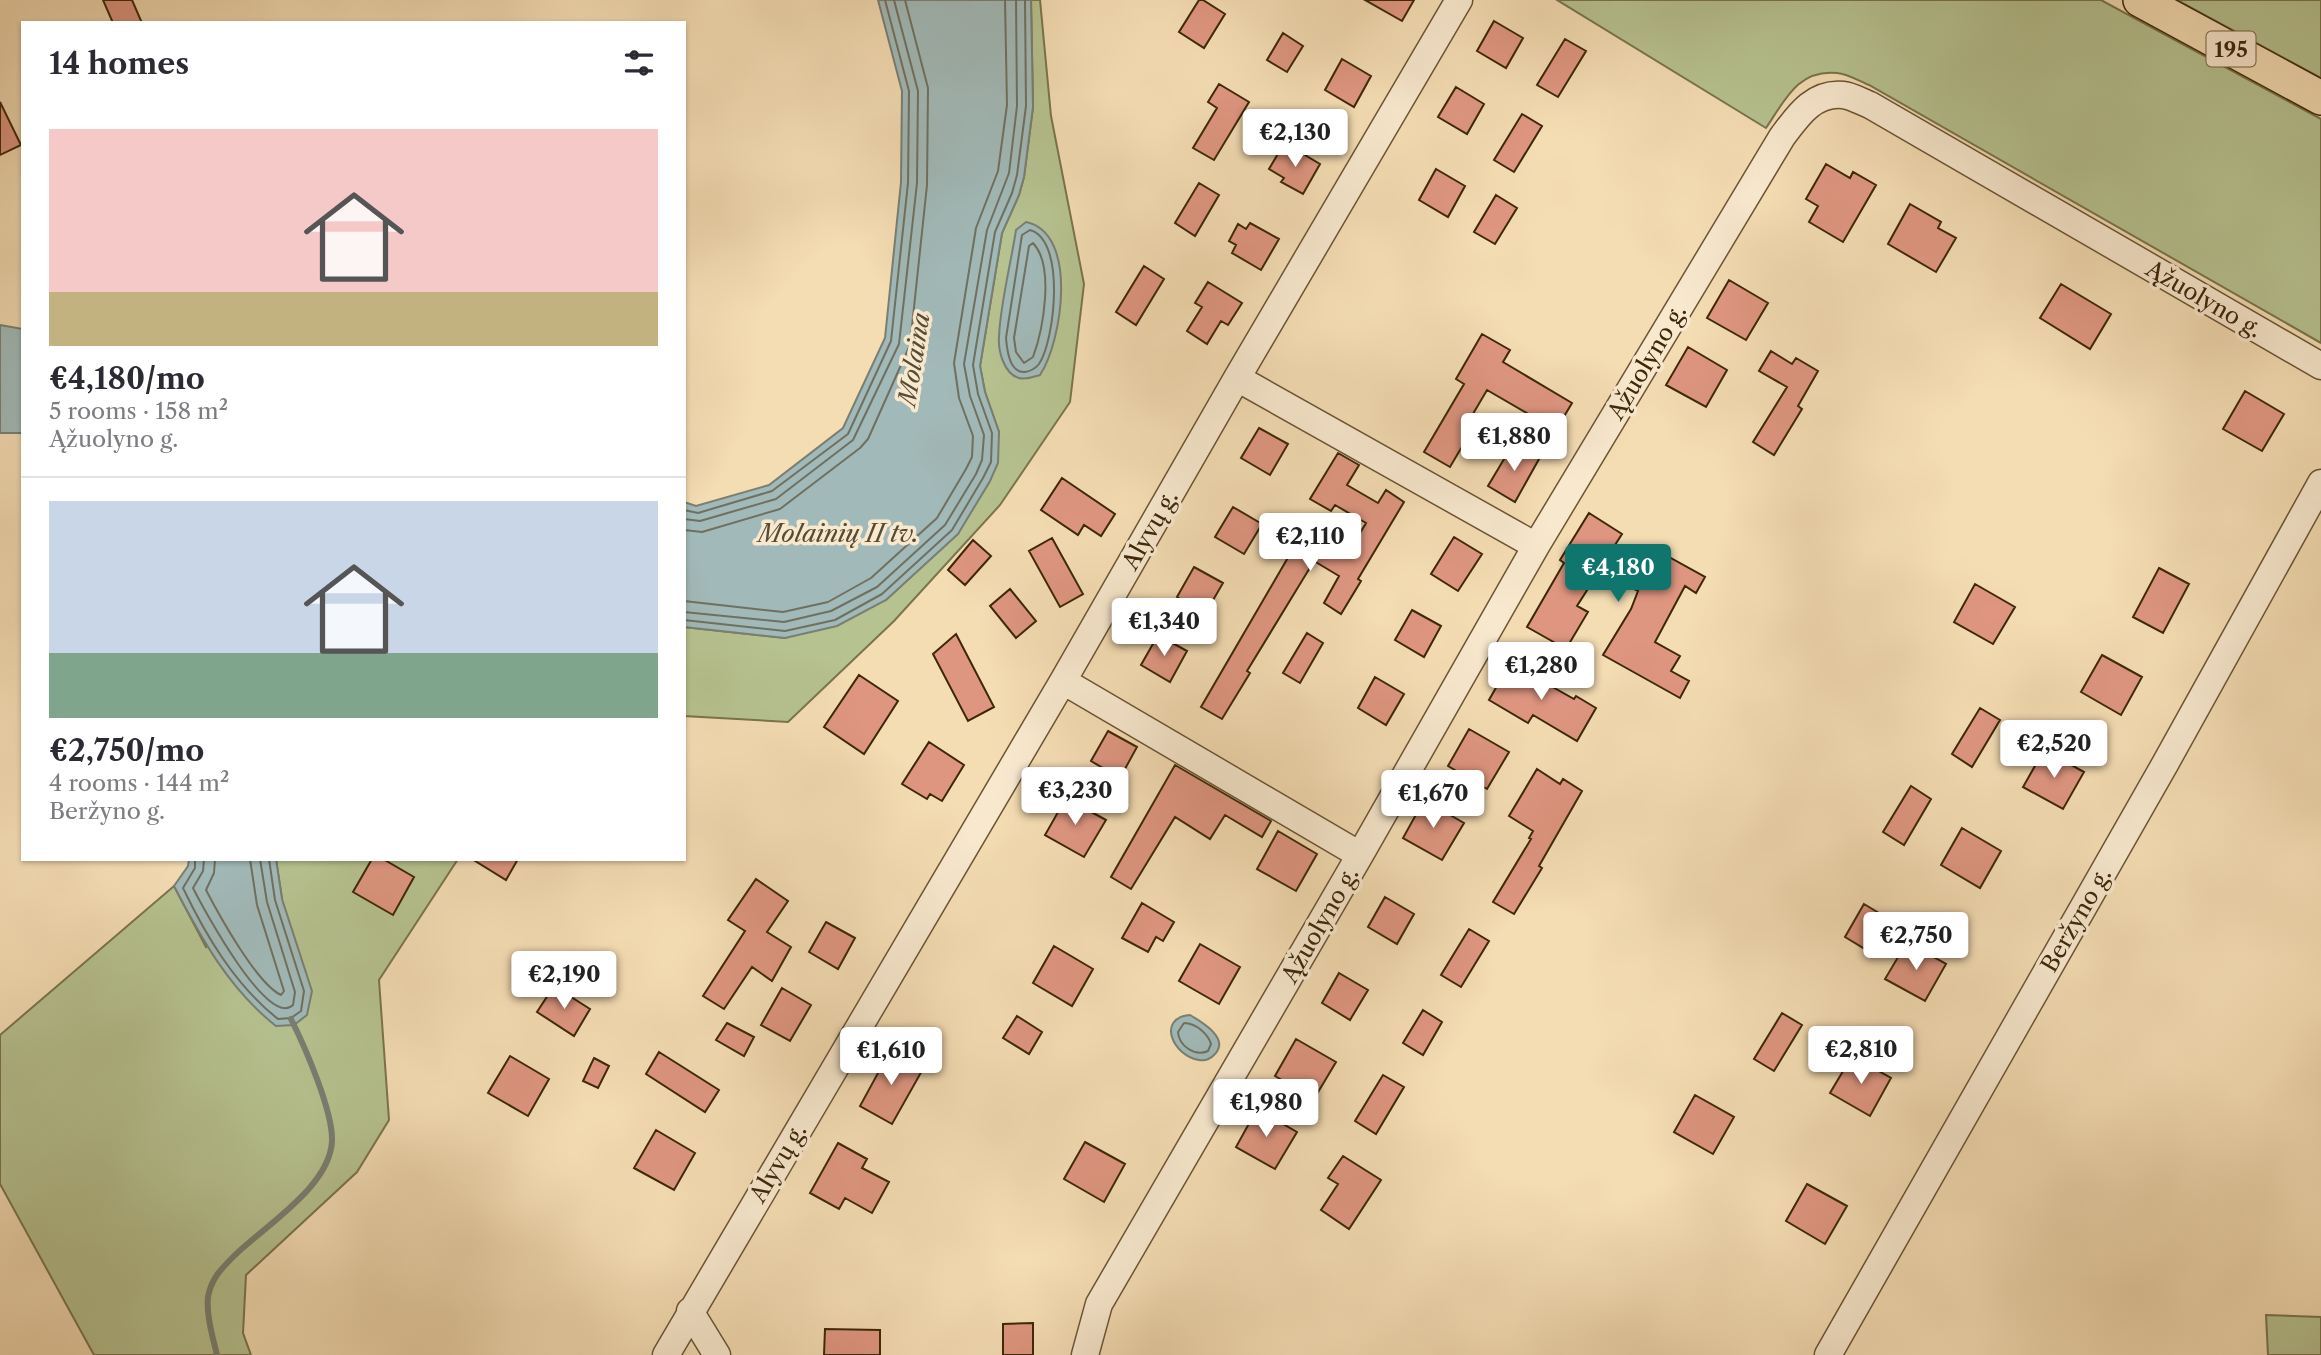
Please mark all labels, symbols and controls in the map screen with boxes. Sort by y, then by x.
road number: 195 [2206,32,2256,66]
icon: filters [620,44,658,82]
text: 14 homes [49,45,189,82]
pin: €2,130 [1238,110,1352,169]
text: €2,130 [1259,118,1331,146]
icon: home [291,174,417,300]
street label: Ąžuolyno g. [2140,254,2267,343]
street label: Ąžuolyno g. [1601,299,1692,426]
water label: Molaina [892,310,936,411]
text: €4,180/mo [49,360,205,397]
text: 5 rooms · 158 m² [49,397,228,425]
pin: €1,880 [1457,414,1571,473]
text: €1,880 [1477,422,1551,450]
text: Ąžuolyno g. [49,425,178,453]
street label: Alyvų g. [1116,485,1184,576]
pin: €2,110 [1253,514,1367,573]
water label: Molainių II tv. [755,519,920,548]
text: €2,110 [1275,522,1345,550]
pin: €4,180 [1561,544,1675,604]
icon: home [291,546,417,672]
text: €4,180 [1581,553,1655,581]
pin: €1,340 [1107,598,1221,658]
text: €1,340 [1128,607,1200,635]
pin: €1,280 [1484,642,1598,702]
text: €1,280 [1504,651,1578,679]
pin: €2,520 [1997,720,2111,780]
text: €2,520 [2016,729,2092,757]
text: €2,750/mo [49,732,204,769]
pin: €3,230 [1018,768,1132,827]
text: 4 rooms · 144 m² [49,769,229,797]
pin: €1,670 [1376,770,1490,830]
text: €3,230 [1037,776,1113,804]
text: €1,670 [1397,779,1469,807]
text: Beržyno g. [49,797,165,825]
street label: Ąžuolyno g. [1275,862,1364,989]
street label: Beržyno g. [2035,863,2117,977]
pin: €2,750 [1859,912,1973,972]
text: €2,750 [1879,921,1953,949]
pin: €2,190 [507,951,621,1011]
text: €2,190 [527,960,601,988]
pin: €2,810 [1804,1026,1918,1086]
pin: €1,610 [834,1028,948,1087]
text: €2,810 [1824,1035,1898,1063]
text: €1,610 [856,1036,926,1064]
pin: €1,980 [1209,1080,1323,1139]
text: €1,980 [1229,1088,1303,1116]
street label: Alyvų g. [743,1118,812,1208]

